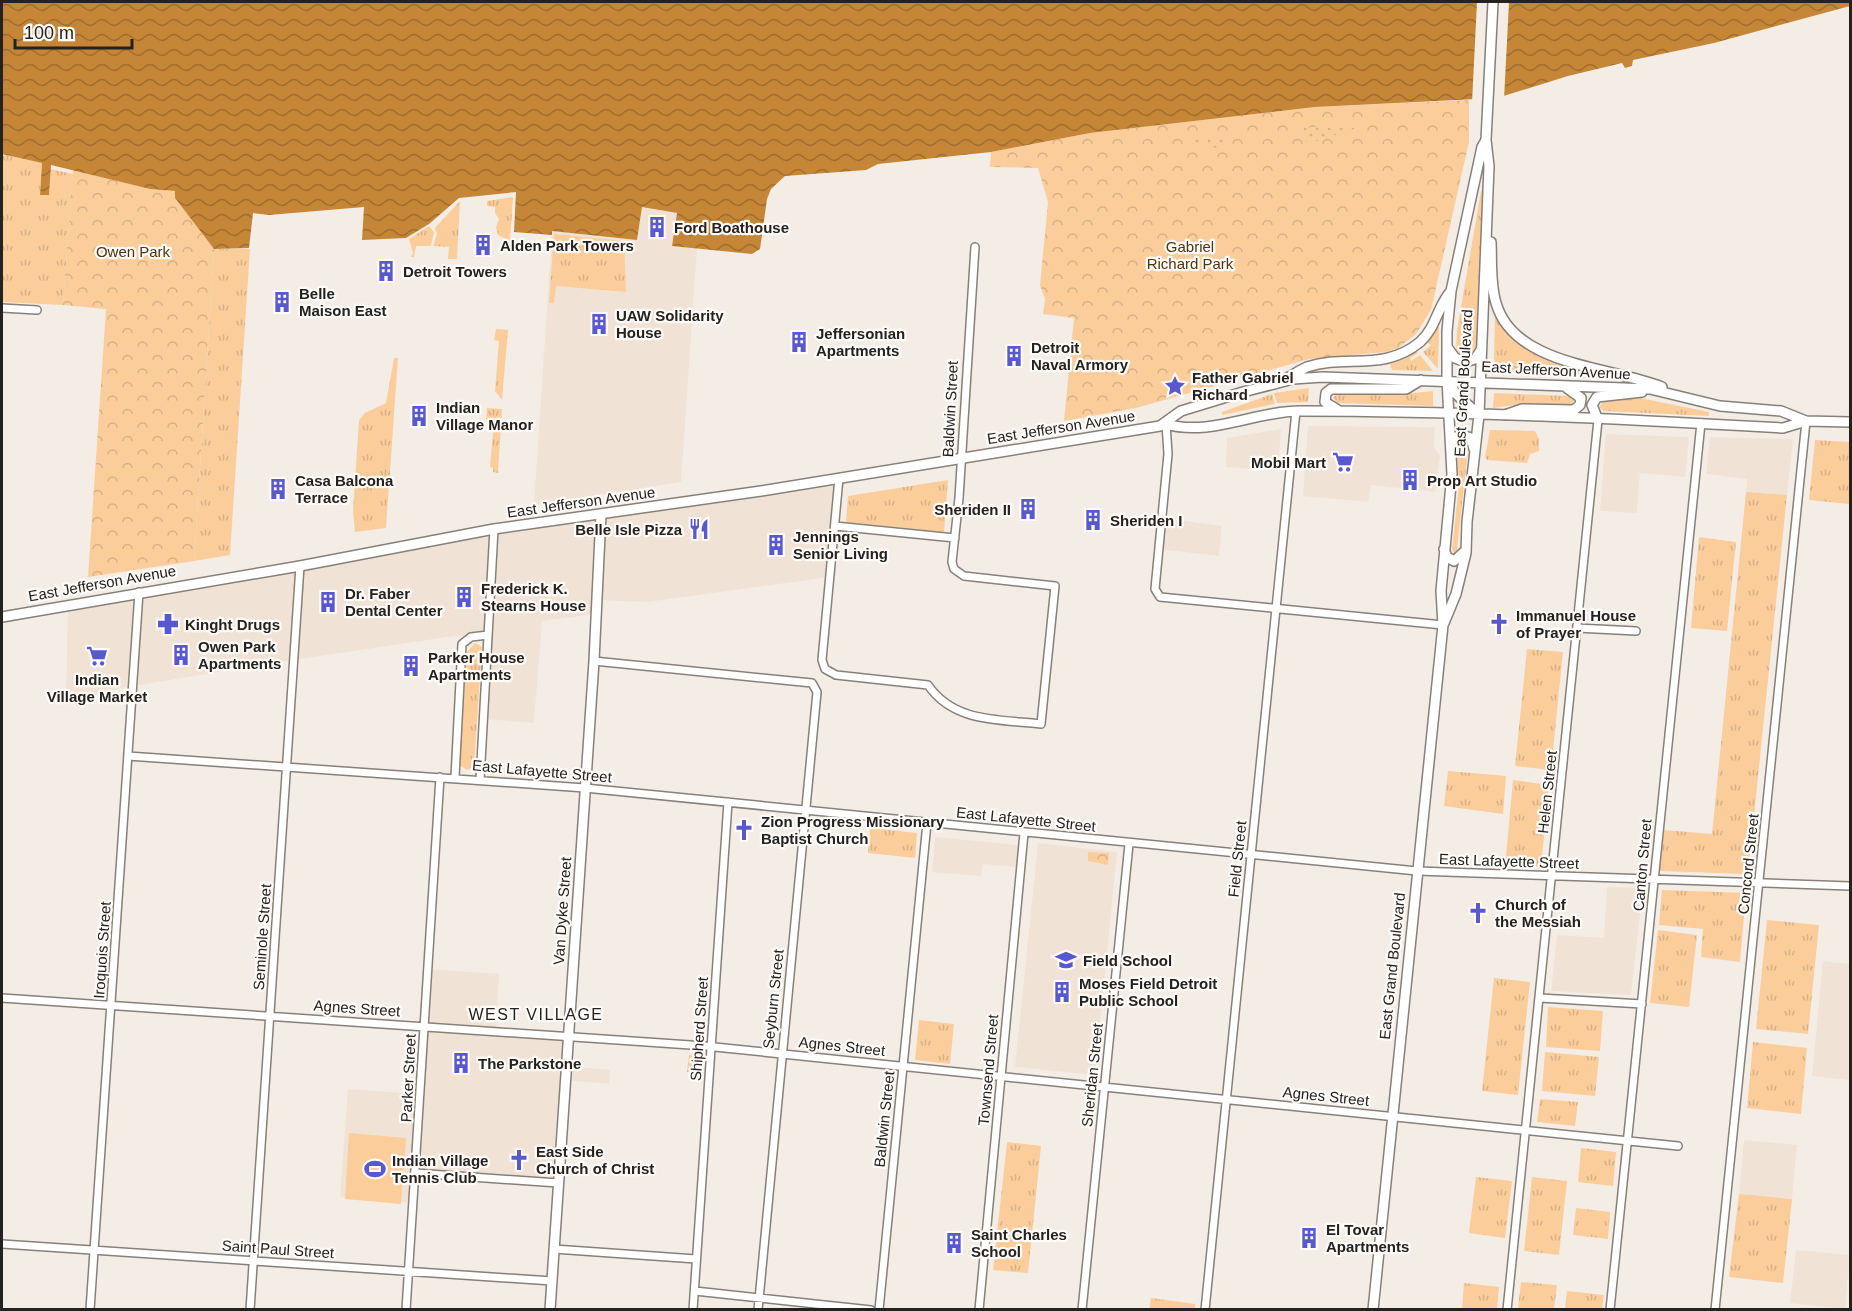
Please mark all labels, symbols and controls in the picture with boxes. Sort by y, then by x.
scale bar [15,12,132,50]
text: 100 m [24,23,74,43]
building icon: Ford Boathouse [645,215,669,239]
place label: Ford Boathouse [674,219,789,236]
building icon: Alden Park Towers [471,233,495,257]
place label: Alden Park Towers [500,237,634,254]
park label: Gabriel Richard Park [1147,238,1234,272]
park label: Owen Park [96,243,171,260]
building icon: Detroit Towers [374,259,398,283]
place label: Detroit Towers [403,263,507,280]
place label: Belle Maison East [299,285,387,319]
building icon: Belle Maison East [270,290,294,314]
place label: UAW Solidarity House [616,307,724,341]
street label: East Grand Boulevard [1451,309,1475,457]
building icon: UAW Solidarity House [587,312,611,336]
place label: Jeffersonian Apartments [816,325,905,359]
building icon: Jeffersonian Apartments [787,330,811,354]
place label: Detroit Naval Armory [1031,339,1129,373]
building icon: Detroit Naval Armory [1002,344,1026,368]
street label: East Jefferson Avenue [1481,358,1631,382]
street label: Baldwin Street [939,359,961,458]
place label: Father Gabriel Richard [1192,369,1294,403]
place icon: Father Gabriel Richard [1163,374,1187,398]
place label: Indian Village Manor [436,399,533,433]
building icon: Indian Village Manor [407,404,431,428]
street label: East Jefferson Avenue [986,407,1136,447]
supermarket icon: Mobil Mart [1331,450,1355,474]
place label: Mobil Mart [1251,454,1326,471]
building icon: Prop Art Studio [1398,468,1422,492]
place label: Casa Balcona Terrace [295,472,394,506]
place label: Prop Art Studio [1427,472,1537,489]
building icon: Casa Balcona Terrace [266,477,290,501]
street label: East Jefferson Avenue [506,483,656,521]
building icon: Sheriden II [1016,497,1040,521]
place label: Sheriden II [934,501,1011,518]
building icon: Sheriden I [1081,508,1105,532]
place label: Sheriden I [1110,512,1183,529]
restaurant icon: Belle Isle Pizza [687,517,711,541]
place label: Belle Isle Pizza [575,521,683,538]
place label: Jennings Senior Living [793,528,888,562]
building icon: Jennings Senior Living [764,533,788,557]
street label: East Jefferson Avenue [27,562,177,604]
place label: Frederick K. Stearns House [481,580,586,614]
place label: Dr. Faber Dental Center [345,585,443,619]
building icon: Frederick K. Stearns House [452,585,476,609]
building icon: Dr. Faber Dental Center [316,590,340,614]
place label: Immanuel House of Prayer [1516,607,1636,641]
pharmacy icon: Kinght Drugs [156,612,180,636]
church icon: Immanuel House of Prayer [1487,612,1511,636]
place label: Kinght Drugs [185,616,280,633]
place label: Owen Park Apartments [198,638,281,672]
building icon: Owen Park Apartments [169,643,193,667]
supermarket icon: Indian Village Market [85,644,109,668]
place label: Parker House Apartments [428,649,525,683]
building icon: Parker House Apartments [399,654,423,678]
place label: Indian Village Market [47,671,147,705]
street label: Helen Street [1534,749,1560,834]
street label: East Lafayette Street [471,756,613,786]
street label: East Lafayette Street [955,803,1097,835]
street label: Concord Street [1734,812,1762,915]
place label: Zion Progress Missionary Baptist Church [761,813,945,847]
street label: Canton Street [1629,817,1655,912]
church icon: Zion Progress Missionary Baptist Church [732,818,756,842]
street label: Field Street [1225,819,1250,898]
street label: East Lafayette Street [1439,850,1580,872]
street label: Van Dyke Street [550,856,574,966]
street label: Seminole Street [250,882,274,991]
street label: East Grand Boulevard [1376,892,1408,1040]
place label: Church of the Messiah [1495,896,1581,930]
street label: Iroquois Street [90,900,114,999]
church icon: Church of the Messiah [1466,901,1490,925]
street label: Seyburn Street [759,948,787,1050]
school or university icon: Field School [1054,948,1078,972]
place label: Field School [1083,952,1172,969]
place label: Moses Field Detroit Public School [1079,975,1217,1009]
street label: Shipherd Street [687,976,711,1082]
building icon: Moses Field Detroit Public School [1050,980,1074,1004]
street label: Agnes Street [313,996,402,1020]
district label: WEST VILLAGE [468,1006,604,1023]
street label: Townsend Street [975,1013,1001,1126]
street label: Sheridan Street [1078,1021,1106,1128]
street label: Parker Street [397,1033,419,1123]
street label: Agnes Street [798,1033,887,1059]
building icon: The Parkstone [449,1051,473,1075]
place label: The Parkstone [478,1055,581,1072]
street label: Baldwin Street [870,1069,898,1168]
street label: Agnes Street [1282,1083,1371,1109]
place label: East Side Church of Christ [536,1143,654,1177]
church icon: East Side Church of Christ [507,1148,531,1172]
place label: Indian Village Tennis Club [392,1152,488,1186]
sports icon: Indian Village Tennis Club [363,1157,387,1181]
place label: El Tovar Apartments [1326,1221,1409,1255]
place label: Saint Charles School [971,1226,1067,1260]
building icon: El Tovar Apartments [1297,1226,1321,1250]
building icon: Saint Charles School [942,1231,966,1255]
street label: Saint Paul Street [221,1237,336,1261]

